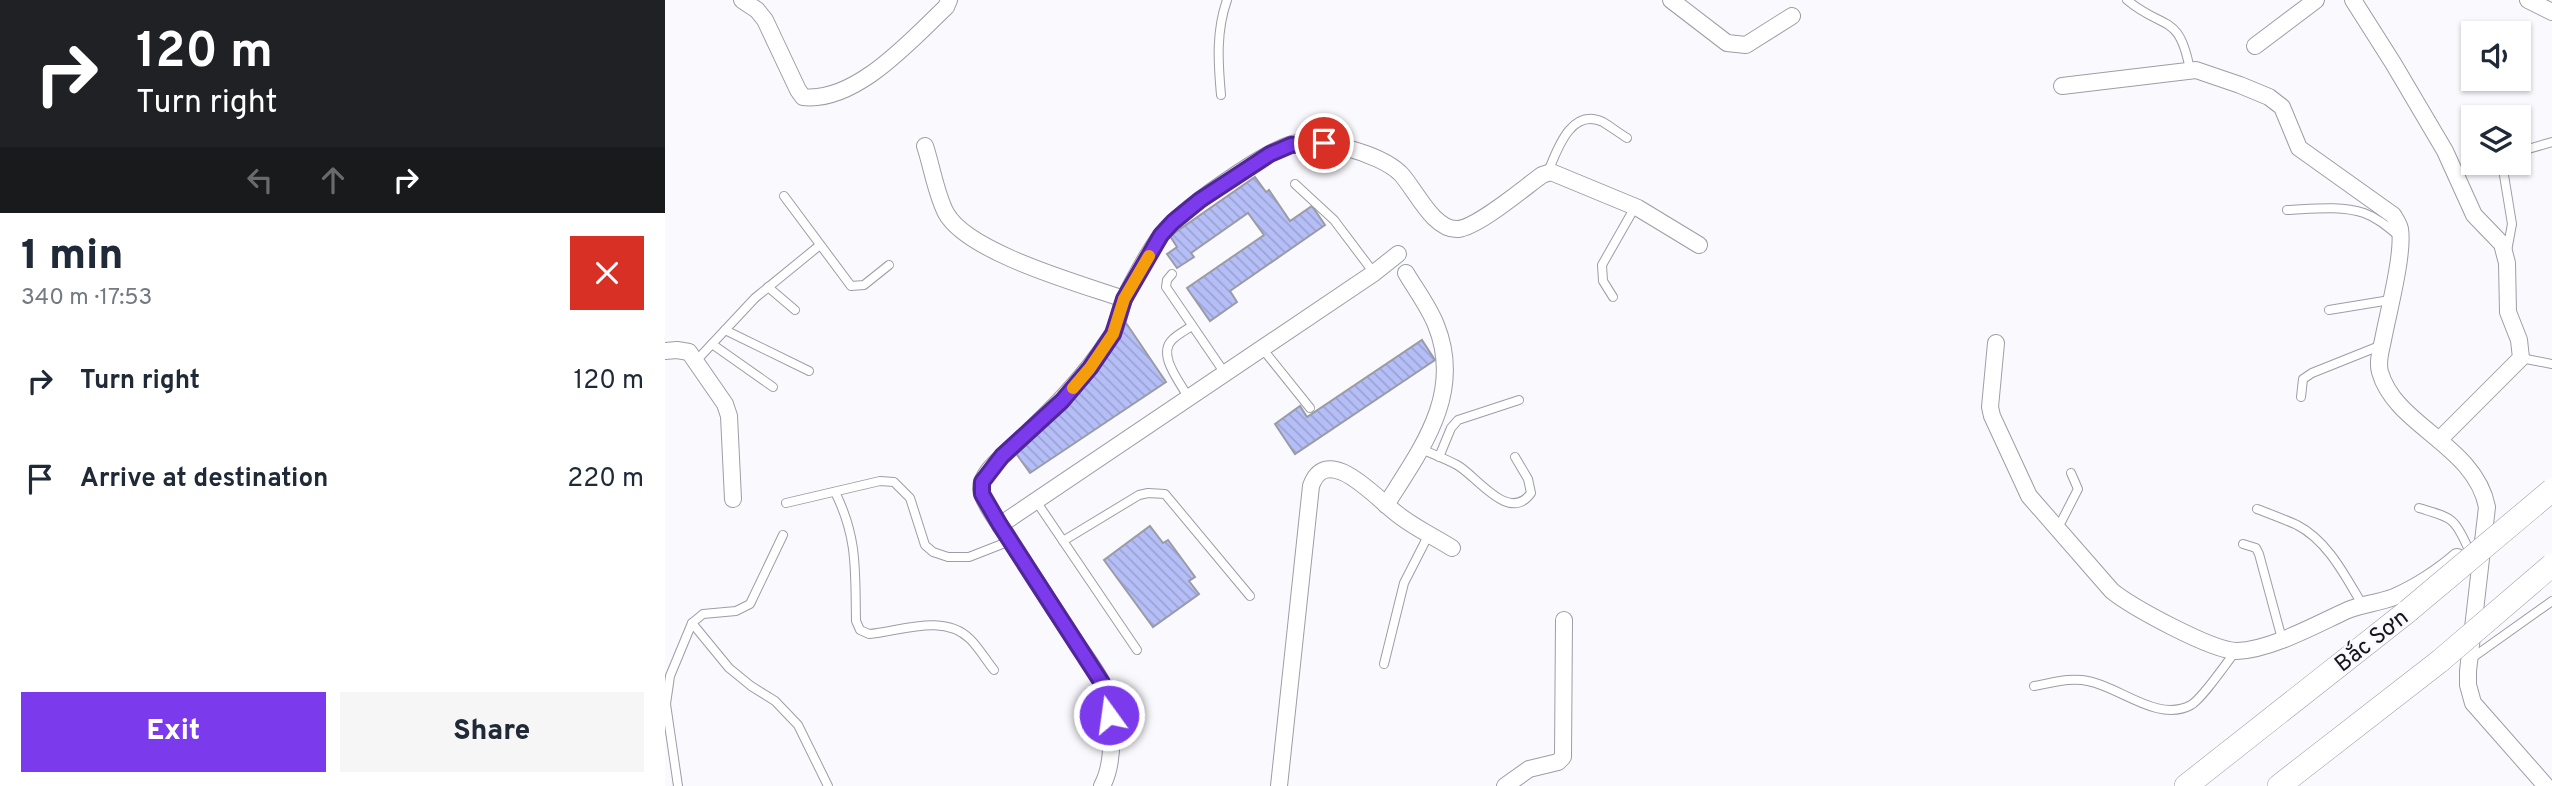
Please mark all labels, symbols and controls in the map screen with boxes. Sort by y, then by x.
map controls [2461,21,2531,175]
button: sound [2461,21,2531,91]
text: 120 m [136,23,273,85]
icon: right [21,28,112,119]
text: Turn right [136,84,278,124]
button: layers [2461,105,2531,175]
pin [1294,113,1354,173]
icon: arrive [1305,124,1343,162]
icon: left [241,161,279,199]
icon: ahead [314,161,352,199]
icon: right [387,161,425,199]
text: 1 min [21,231,124,284]
button: close [570,236,644,310]
text: 340 m · 17:53 [21,284,152,313]
icon: right [21,362,59,400]
text: Turn right [80,365,200,398]
text: 120 m [574,365,644,398]
icon: arrive [21,460,59,498]
text: Arrive at destination [80,463,328,496]
text: 220 m [567,463,644,496]
street label: Bắc Sơn [2329,603,2415,680]
position arrow [1072,678,1146,752]
button: Exit [21,692,326,772]
button: Share [340,692,644,772]

